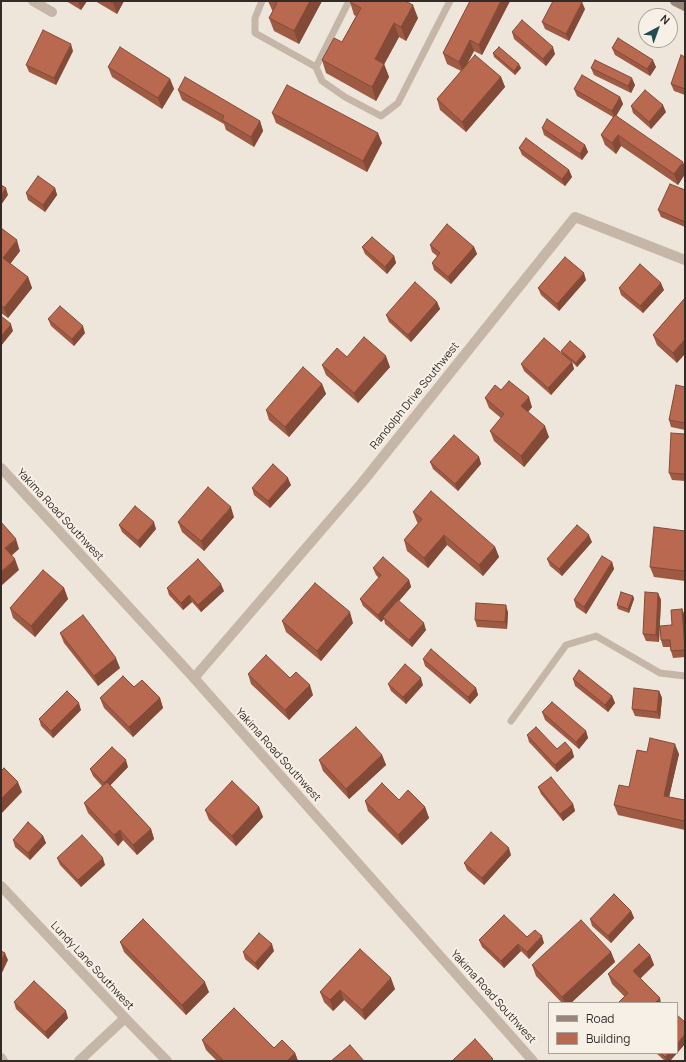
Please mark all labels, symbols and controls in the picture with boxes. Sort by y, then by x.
north arrow [638,8,678,48]
text: N [658,11,673,28]
street label: Randolph Drive Southwest [368,340,462,452]
street label: Yakima Road Southwest [14,466,106,564]
street label: Yakima Road Southwest [233,706,323,804]
street label: Lundy Lane Southwest [48,919,136,1013]
street label: Yakima Road Southwest [448,948,538,1046]
legend [548,1002,678,1054]
text: Road [586,1010,614,1027]
text: Building [586,1030,630,1047]

